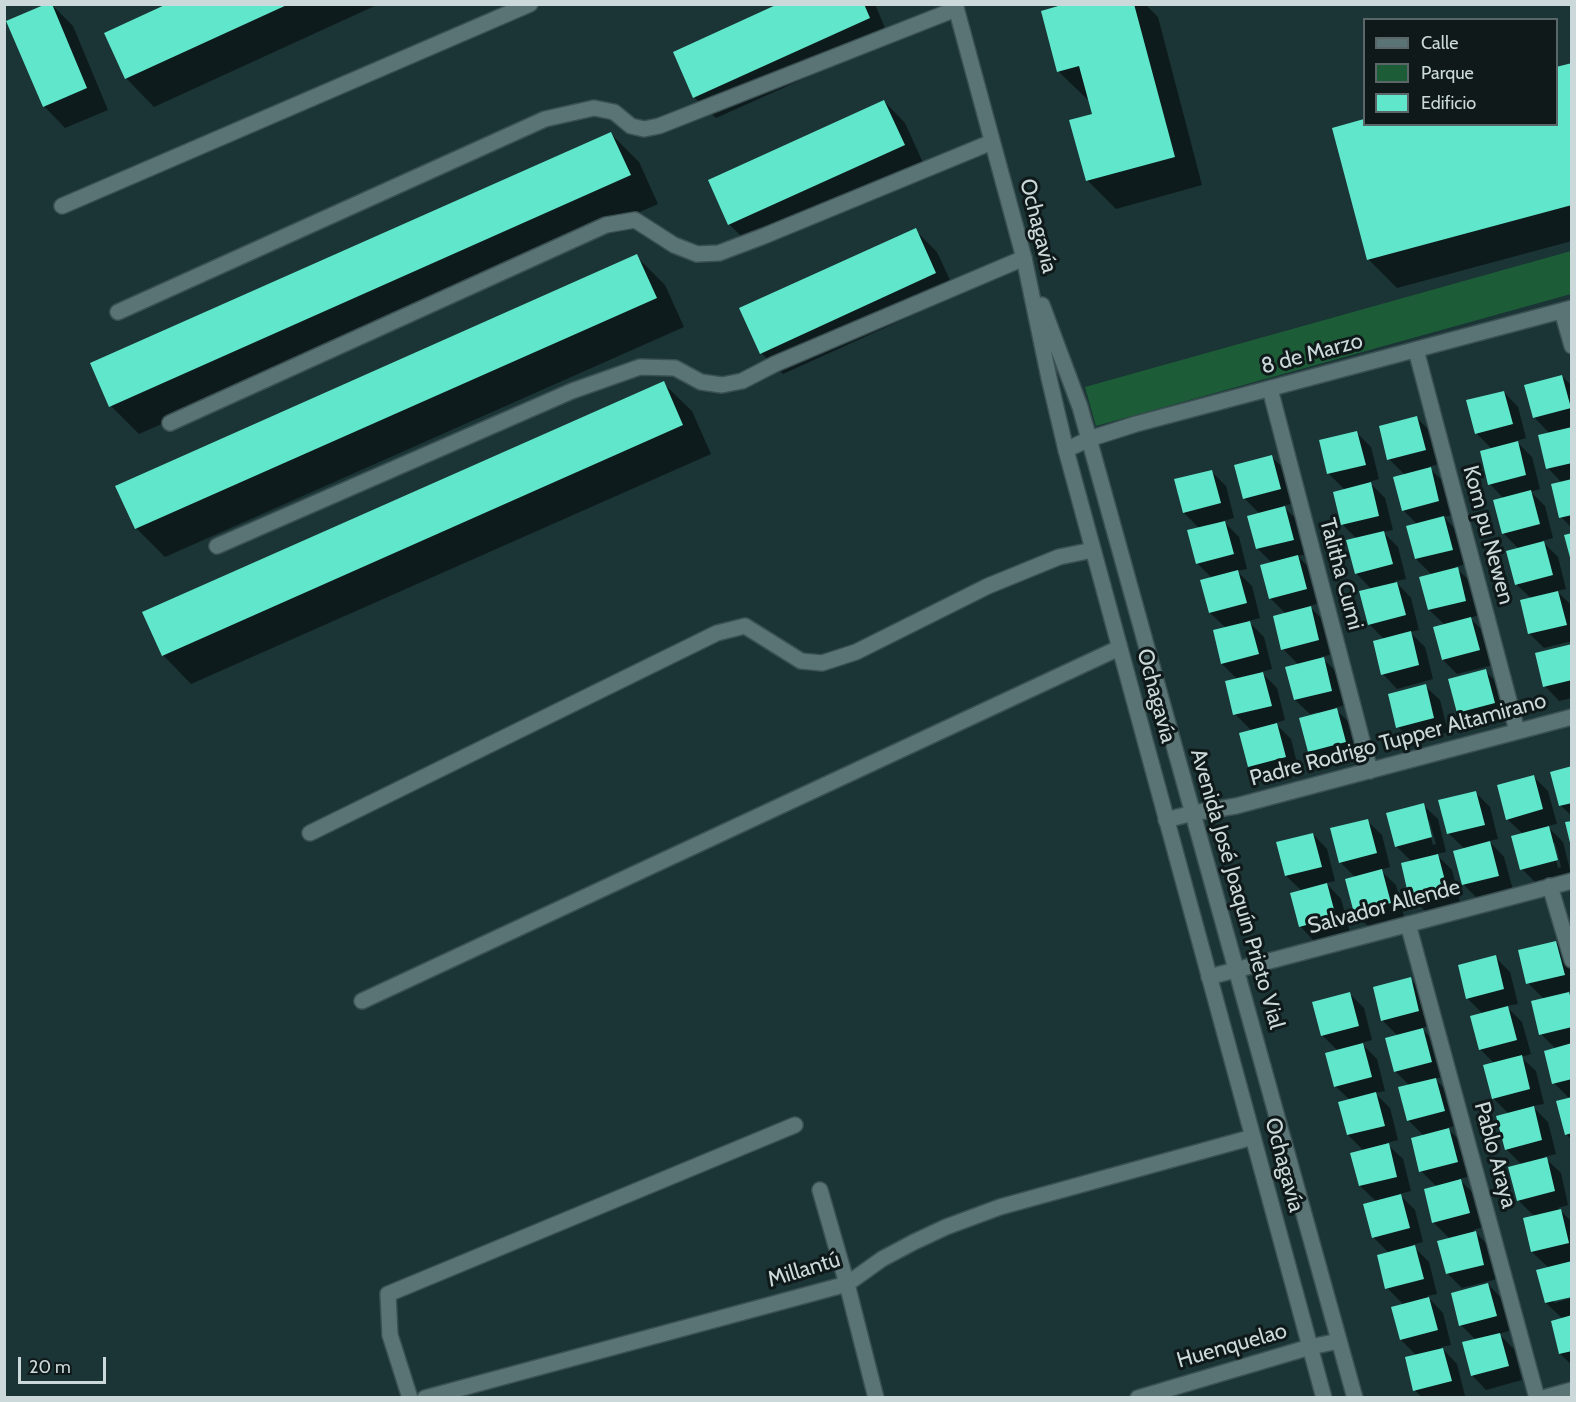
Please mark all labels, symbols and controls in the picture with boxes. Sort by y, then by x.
legend [1363,18,1558,126]
text: Calle [1421,32,1458,54]
text: Parque [1421,62,1474,84]
text: Edificio [1421,92,1476,114]
street label: Ochagavía [1014,176,1062,276]
street label: 8 de Marzo [1258,328,1366,380]
street label: Kom pu Newen [1457,463,1519,607]
street label: Talitha Cumi [1313,515,1369,633]
street label: Ochagavía [1131,646,1181,746]
street label: Padre Rodrigo Tupper Altamirano [1247,688,1549,792]
street label: Avenida José Joaquín Prieto Vial [1184,746,1290,1032]
street label: Salvador Allende [1305,874,1463,940]
street label: Pablo Araya [1468,1099,1522,1211]
street label: Ochagavía [1259,1115,1309,1215]
street label: Millantú [765,1247,843,1293]
street label: Huenquelao [1174,1318,1290,1374]
scale bar [21,1345,110,1383]
text: 20 m [29,1356,71,1378]

